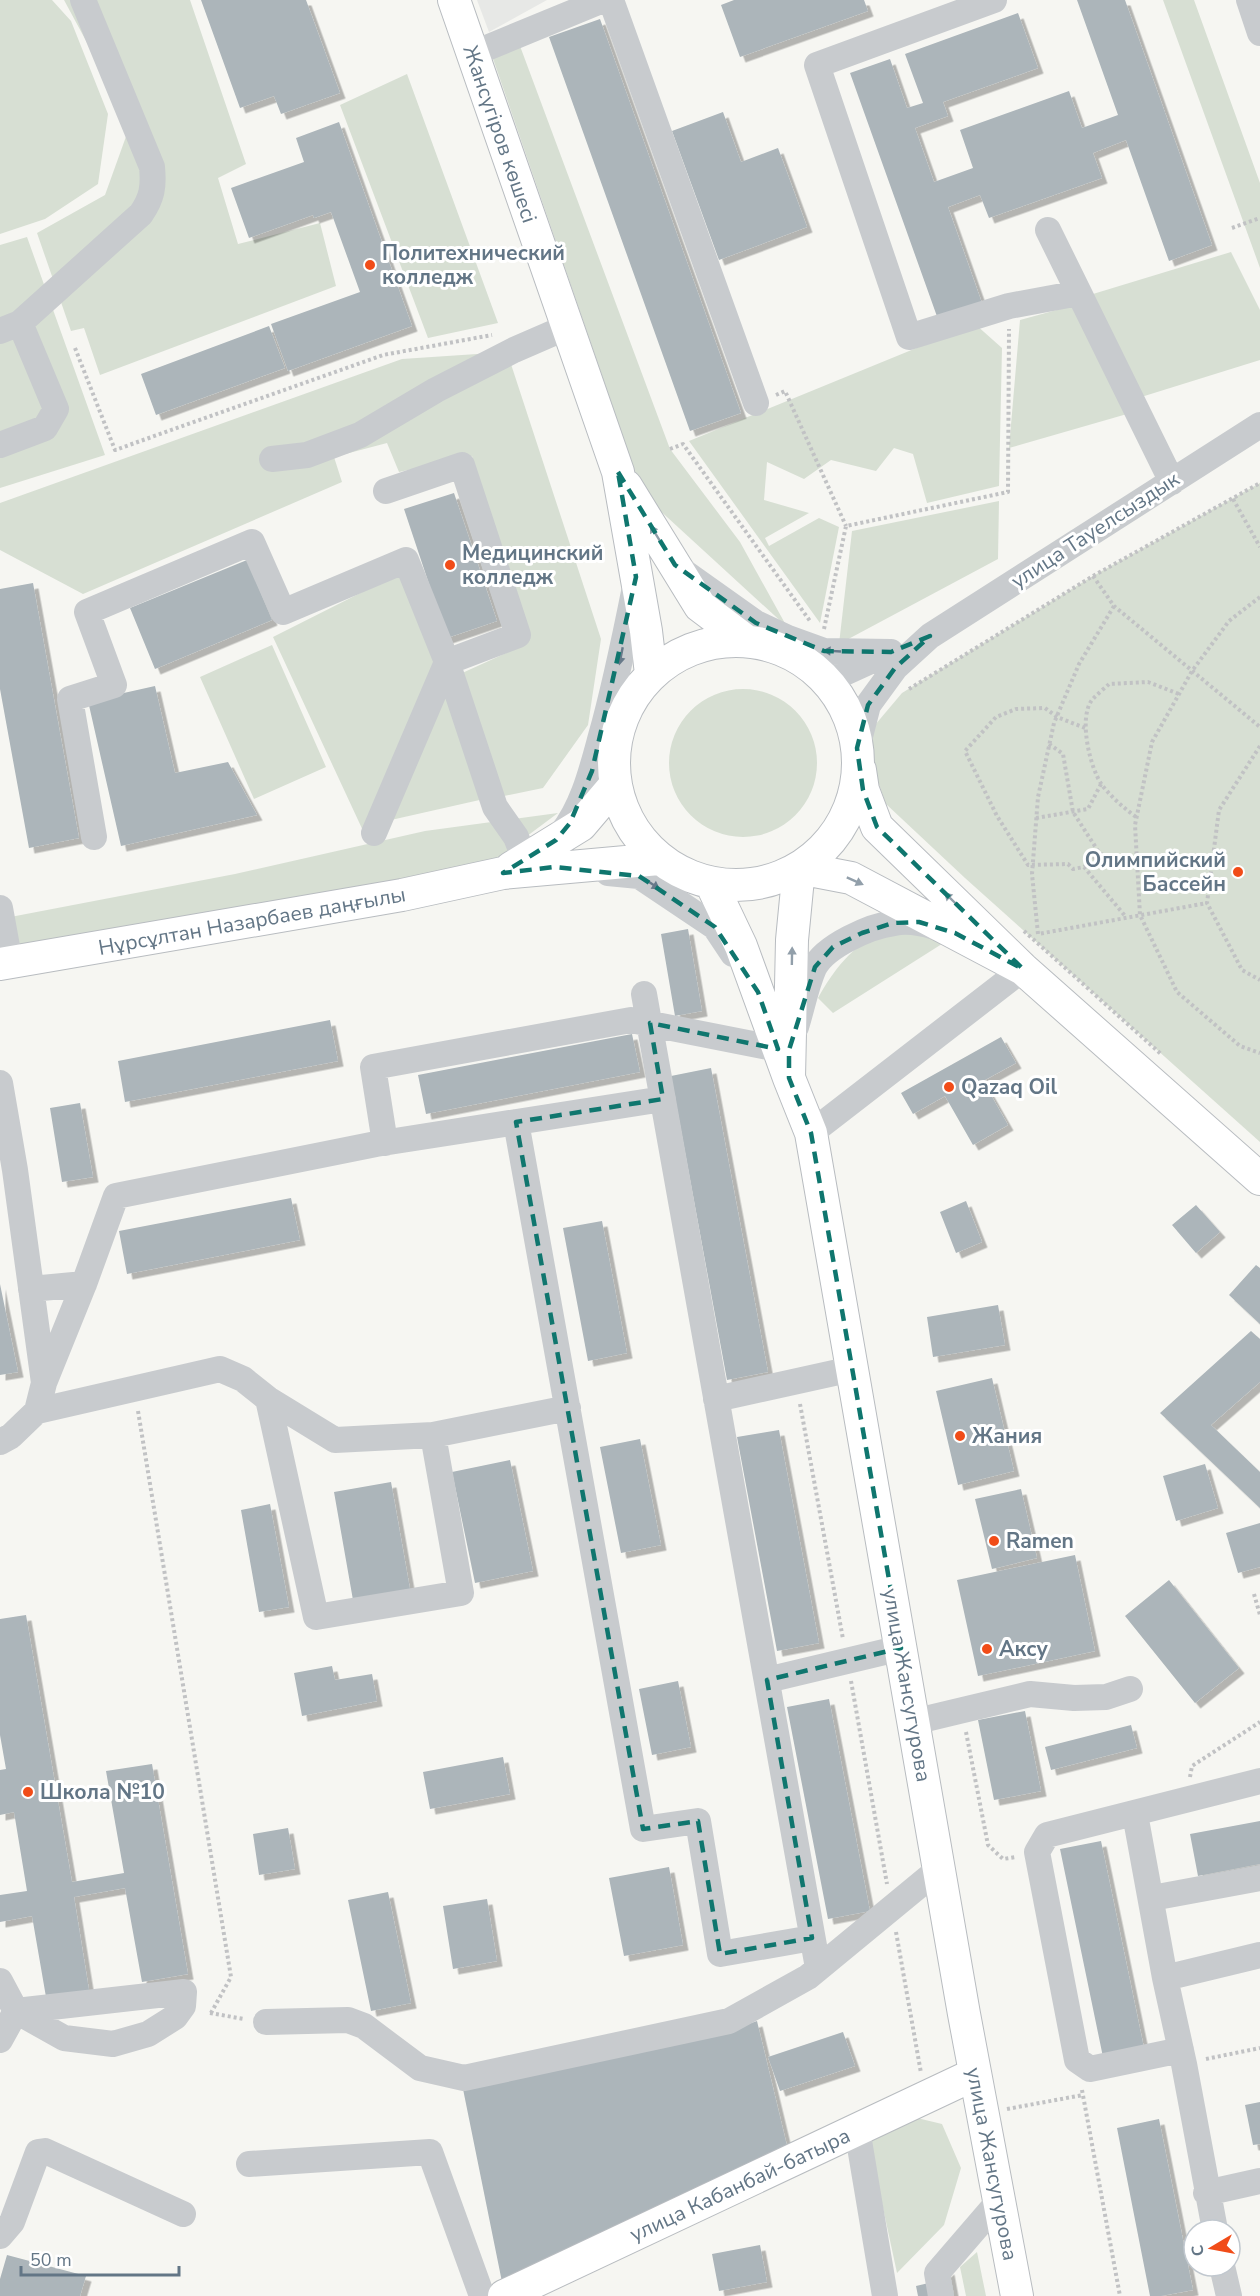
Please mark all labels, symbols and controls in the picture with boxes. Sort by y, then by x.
street label: Жансүгіров көшесі [456,41,544,227]
place label: Политехнический колледж [382,239,565,291]
marker: Политехнический колледж [363,258,377,272]
street label: улица Тауелсыздык [1005,465,1185,595]
one-way arrow [650,525,661,541]
place label: Медицинский колледж [462,539,603,591]
marker: Медицинский колледж [443,558,457,572]
one-way arrow [616,646,625,665]
one-way arrow [823,646,842,655]
place label: Олимпийский Бассейн [1085,846,1226,898]
marker: Олимпийский Бассейн [1231,865,1245,879]
one-way arrow [847,876,865,886]
one-way arrow [643,878,659,890]
street label: Нұрсұлтан Назарбаев даңғылы [96,880,408,962]
one-way arrow [943,892,958,906]
one-way arrow [787,947,796,966]
place label: Qazaq Oil [961,1073,1057,1101]
marker: Qazaq Oil [942,1080,956,1094]
place label: Жания [972,1422,1042,1450]
marker: Жания [953,1429,967,1443]
place label: Ramen [1006,1527,1074,1555]
marker: Ramen [987,1534,1001,1548]
street label: улица Жансугурова [876,1586,938,1784]
place label: Аксу [999,1635,1049,1663]
marker: Аксу [980,1642,994,1656]
place label: Школа №10 [40,1778,165,1806]
marker: Школа №10 [21,1785,35,1799]
street label: улица Жансугурова [960,2065,1024,2263]
street label: улица Кабанбай-батыра [625,2122,855,2248]
north arrow [1182,2218,1242,2278]
scale bar [21,2239,178,2277]
text: С [1186,2243,1210,2258]
text: 50 m [30,2248,72,2272]

